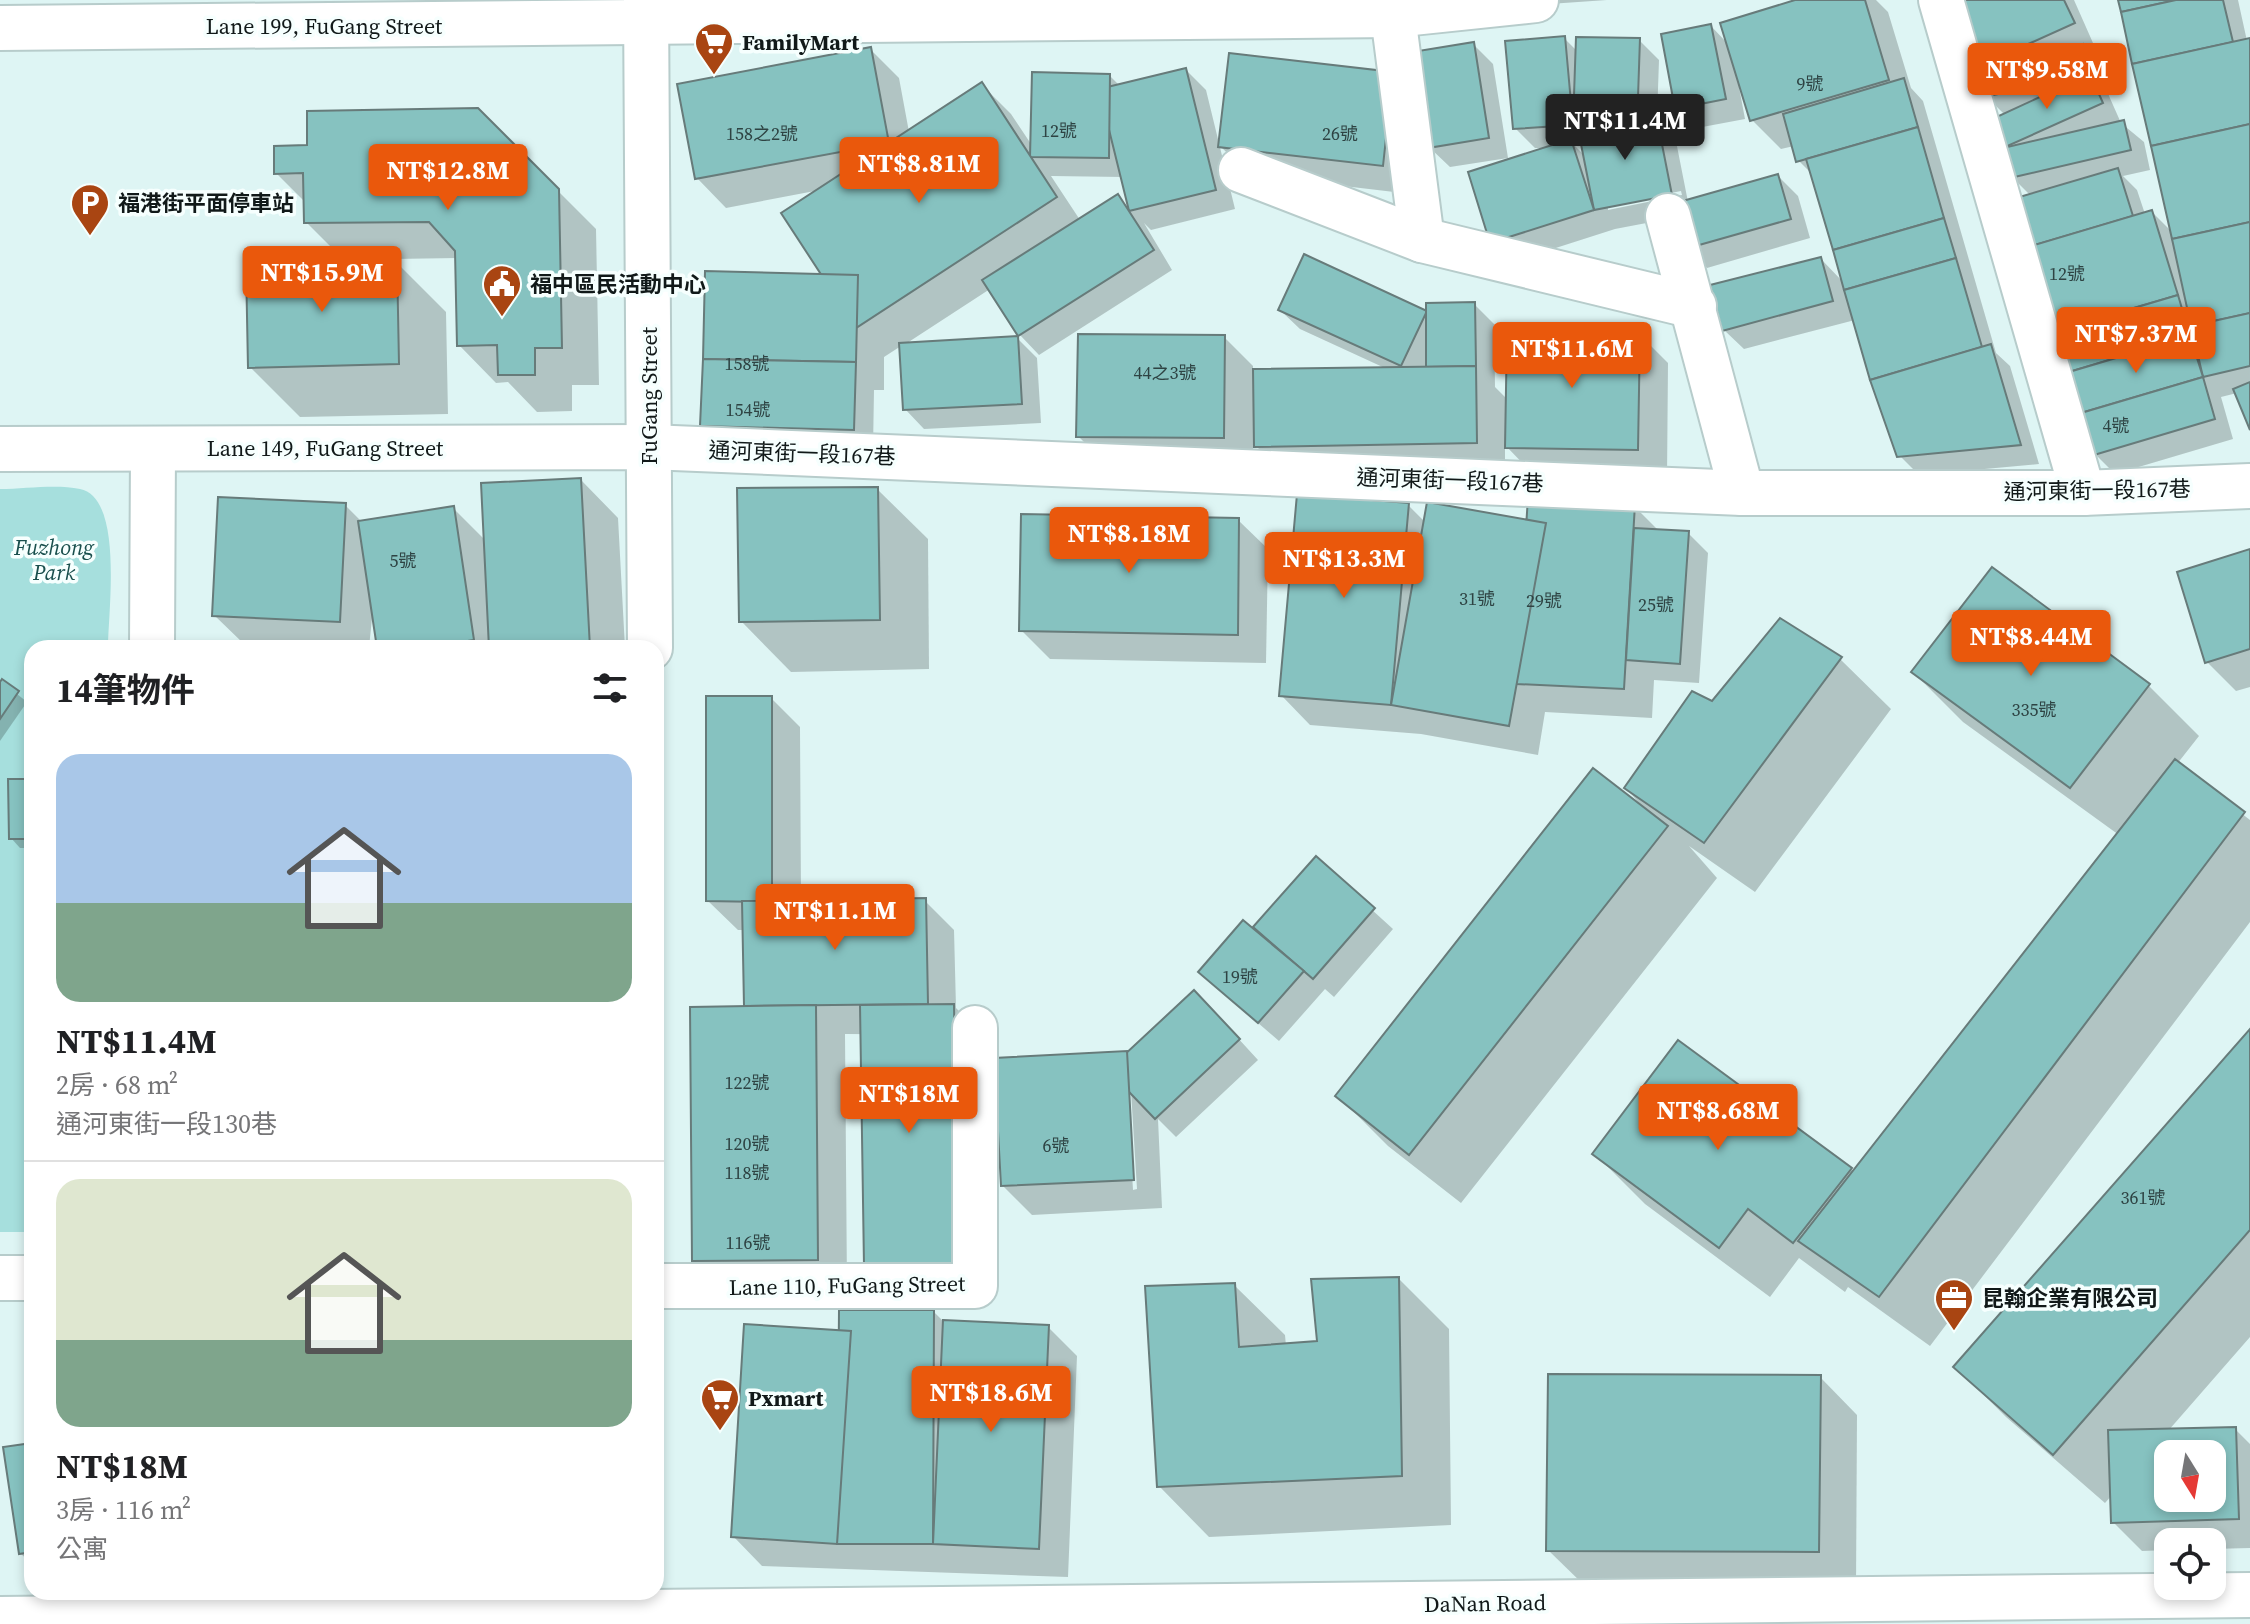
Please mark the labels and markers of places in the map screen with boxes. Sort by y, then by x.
supermarket icon: FamilyMart [693,21,735,76]
place label: FamilyMart [742,27,860,57]
pin: NT$9.58M [1964,43,2130,111]
pin: NT$11.4M [1542,94,1708,162]
pin: NT$8.81M [836,137,1002,205]
pin: NT$12.8M [365,144,531,212]
parking icon: 福港街平面停車站 [69,182,111,237]
place label: 福港街平面停車站 [118,188,294,218]
pin: NT$15.9M [239,246,405,314]
public building icon: 福中區民活動中心 [481,263,523,318]
place label: 福中區民活動中心 [530,269,706,299]
pin: NT$7.37M [2053,307,2219,375]
pin: NT$11.6M [1489,322,1655,390]
pin: NT$8.18M [1046,507,1212,575]
pin: NT$13.3M [1261,532,1427,600]
pin: NT$8.44M [1948,610,2114,678]
pin: NT$11.1M [752,884,918,952]
pin: NT$18M [844,1067,974,1135]
pin: NT$8.68M [1635,1084,1801,1152]
office icon: 昆翰企業有限公司 [1933,1277,1975,1332]
place label: 昆翰企業有限公司 [1982,1283,2158,1313]
pin: NT$18.6M [908,1366,1074,1434]
supermarket icon: Pxmart [699,1377,741,1432]
place label: Pxmart [748,1383,824,1413]

